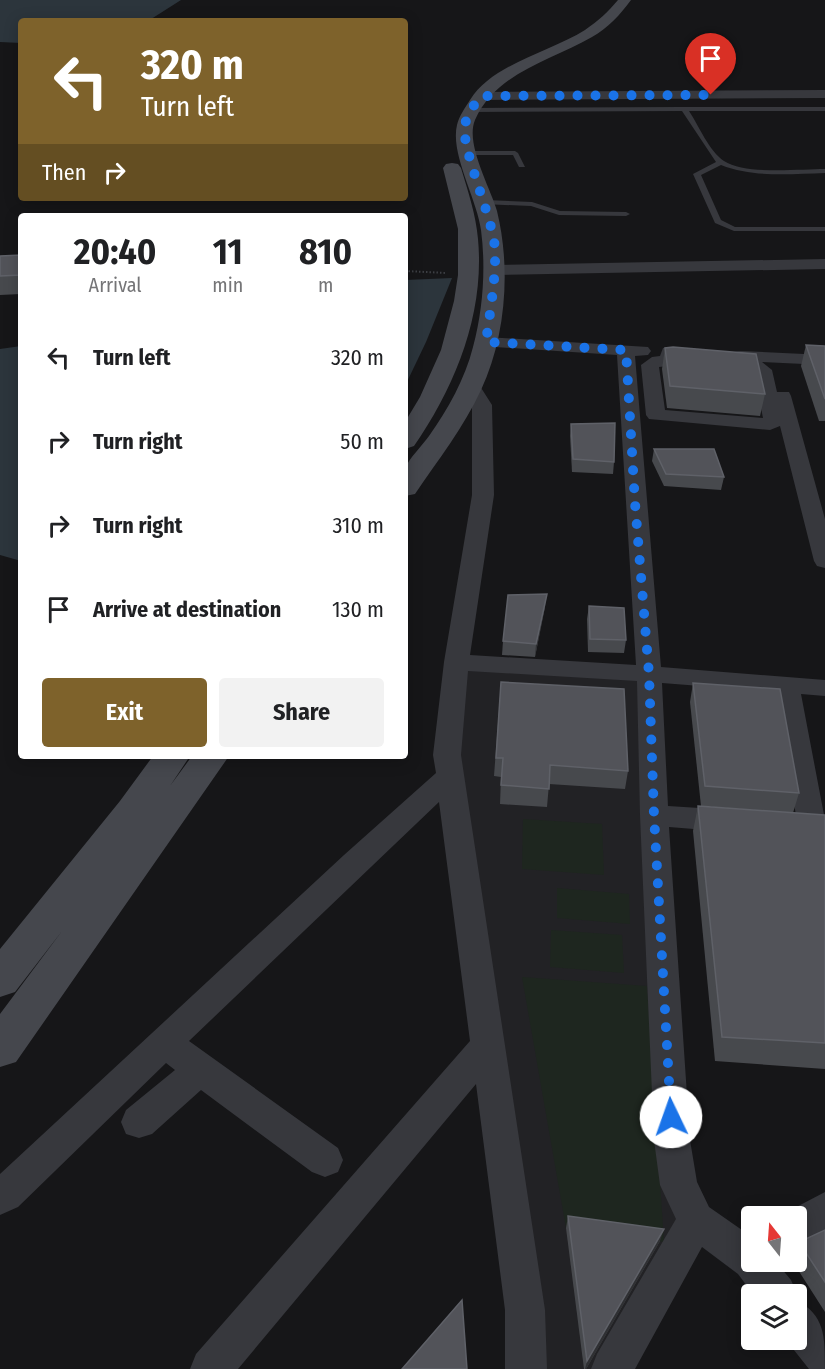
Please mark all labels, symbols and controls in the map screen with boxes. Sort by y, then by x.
pin [685,33,736,95]
text: 320 m [141,40,244,90]
icon: left [42,42,120,120]
icon: arrive [694,42,727,75]
text: Turn left [141,91,234,123]
icon: right [98,156,131,189]
text: Then [42,159,86,186]
text: 20:40 [74,230,156,274]
text: 11 [213,230,243,274]
text: 810 [299,230,352,274]
text: Arrival [89,273,142,297]
text: min [212,273,243,297]
text: m [318,273,333,297]
icon: left [42,341,75,374]
text: Turn left [93,344,171,371]
text: 320 m [331,344,384,371]
icon: right [42,425,75,458]
text: Turn right [93,428,182,455]
text: 50 m [340,428,384,455]
icon: right [42,509,75,542]
text: Turn right [93,512,182,539]
text: 310 m [332,512,384,539]
icon: arrive [42,593,75,626]
text: Arrive at destination [93,596,281,623]
text: 130 m [332,596,384,623]
button: Exit [42,678,207,747]
button: Share [219,678,384,747]
position arrow [639,1085,703,1149]
north arrow [741,1206,807,1272]
map controls [741,1206,807,1350]
button: layers [741,1284,807,1350]

